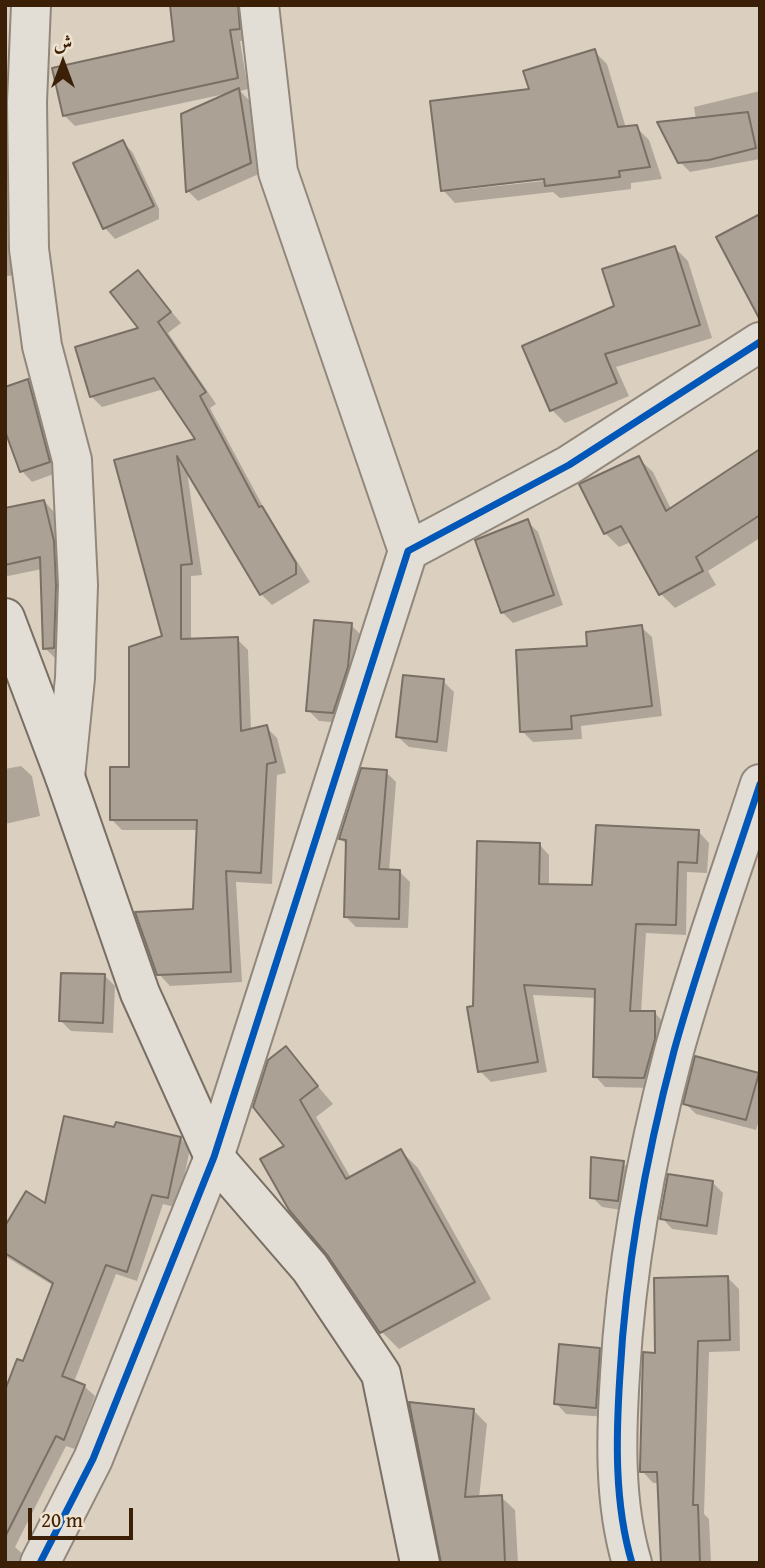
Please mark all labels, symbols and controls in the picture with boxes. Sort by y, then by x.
north arrow [28,28,98,98]
text: ش [54,28,72,56]
scale bar [32,1494,136,1538]
text: 20 m [41,1504,83,1535]

